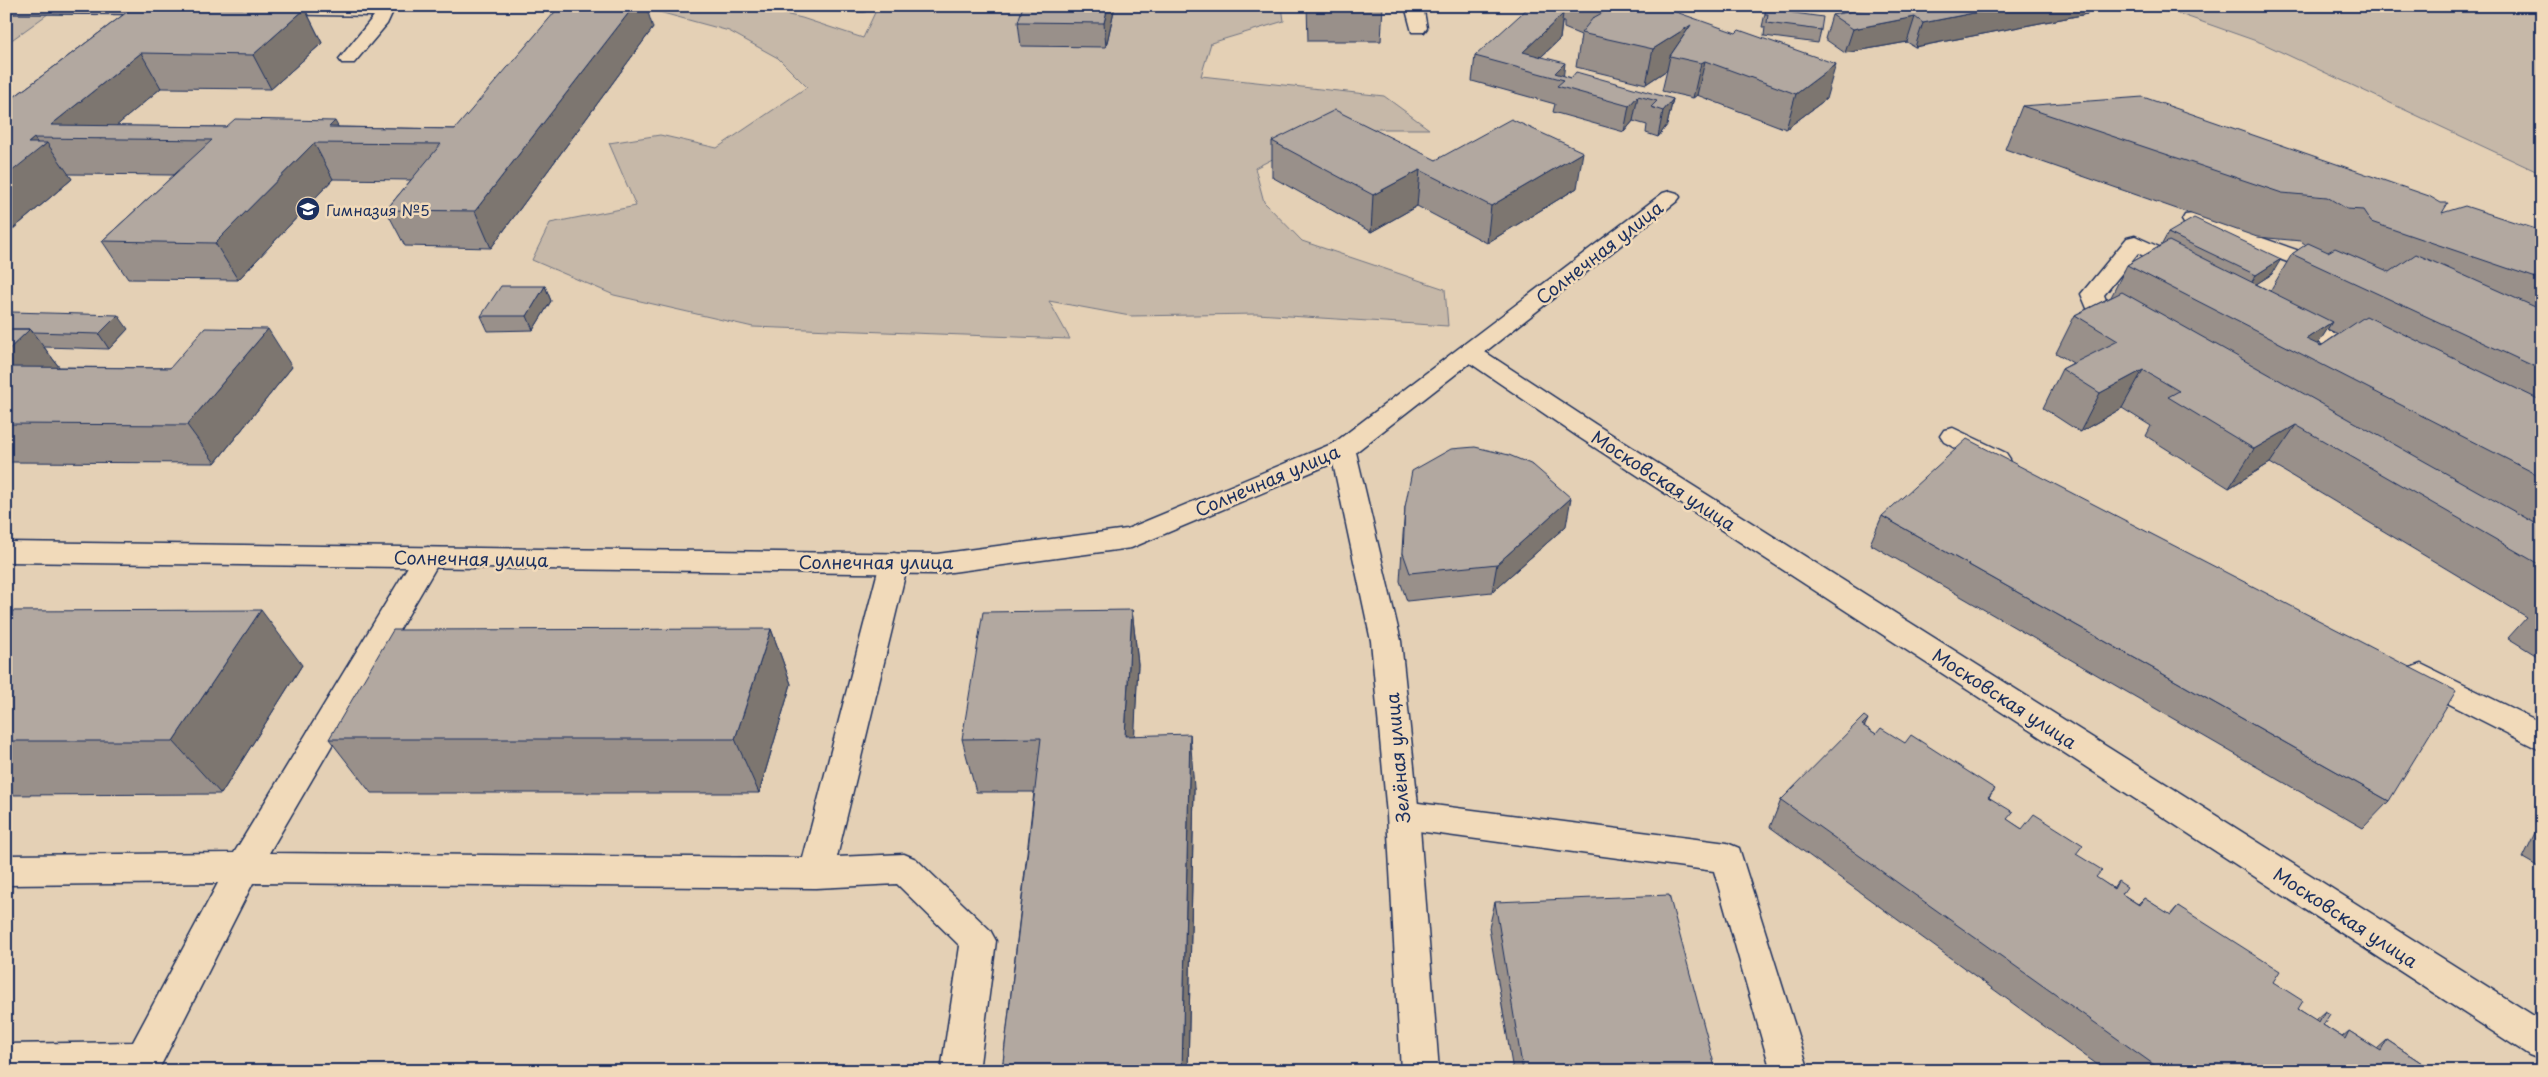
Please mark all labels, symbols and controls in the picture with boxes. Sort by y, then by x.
street label: Солнечная улица [1530,193,1669,310]
school or university icon: Гимназия №5 [295,196,321,222]
place label: Гимназия №5 [326,198,430,221]
street label: Московская улица [1587,423,1742,537]
street label: Солнечная улица [1190,437,1344,523]
street label: Солнечная улица [393,543,549,573]
street label: Солнечная улица [799,548,954,575]
street label: Московская улица [1928,641,2083,755]
street label: Зелёная улица [1378,691,1416,824]
street label: Московская улица [2269,860,2424,974]

